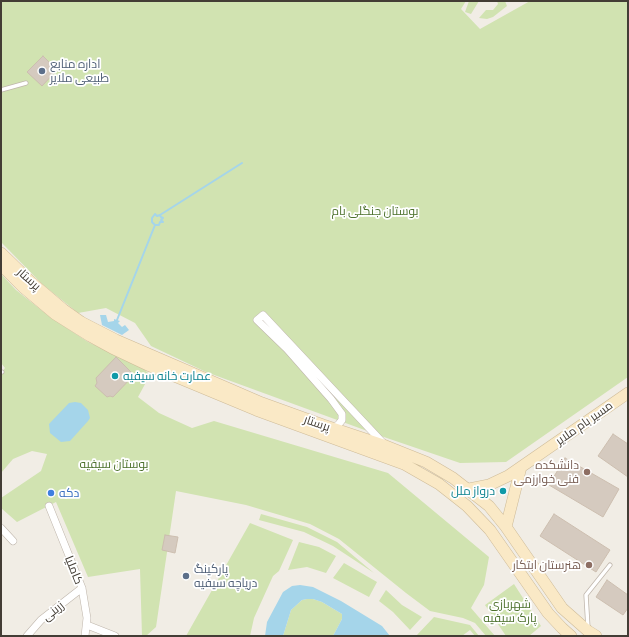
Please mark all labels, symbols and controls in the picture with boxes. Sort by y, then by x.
place label: اداره منابع طبیعی ملایر [50,57,109,85]
marker: اداره منابع طبیعی ملایر [37,66,47,76]
park label: بوستان جنگلی بام [331,204,419,218]
street label: پرستار [14,265,44,293]
place label: عمارت خانه سیفیه [123,369,211,383]
marker: عمارت خانه سیفیه [110,371,120,381]
street label: مسیر بام ملایر [553,398,615,448]
street label: پرستار [302,412,332,434]
park label: بوستان سیفیه [79,457,149,471]
place label: دانشکده فنی خوارزمی [514,458,579,486]
marker: دانشکده فنی خوارزمی [582,467,592,477]
place label: درواز ملل [451,484,495,498]
place label: دکه [59,486,79,500]
marker: درواز ملل [498,486,508,496]
marker: دکه [46,488,56,498]
street label: کاملیا [62,554,86,586]
place label: هنرستان ابتکار [512,558,581,572]
marker: هنرستان ابتکار [584,560,594,570]
place label: پارکینگ دریاچه سیفیه [194,562,257,590]
marker: پارکینگ دریاچه سیفیه [181,571,191,581]
park label: شهربازی پارک سیفیه [483,597,537,625]
street label: زرینی [39,598,67,624]

